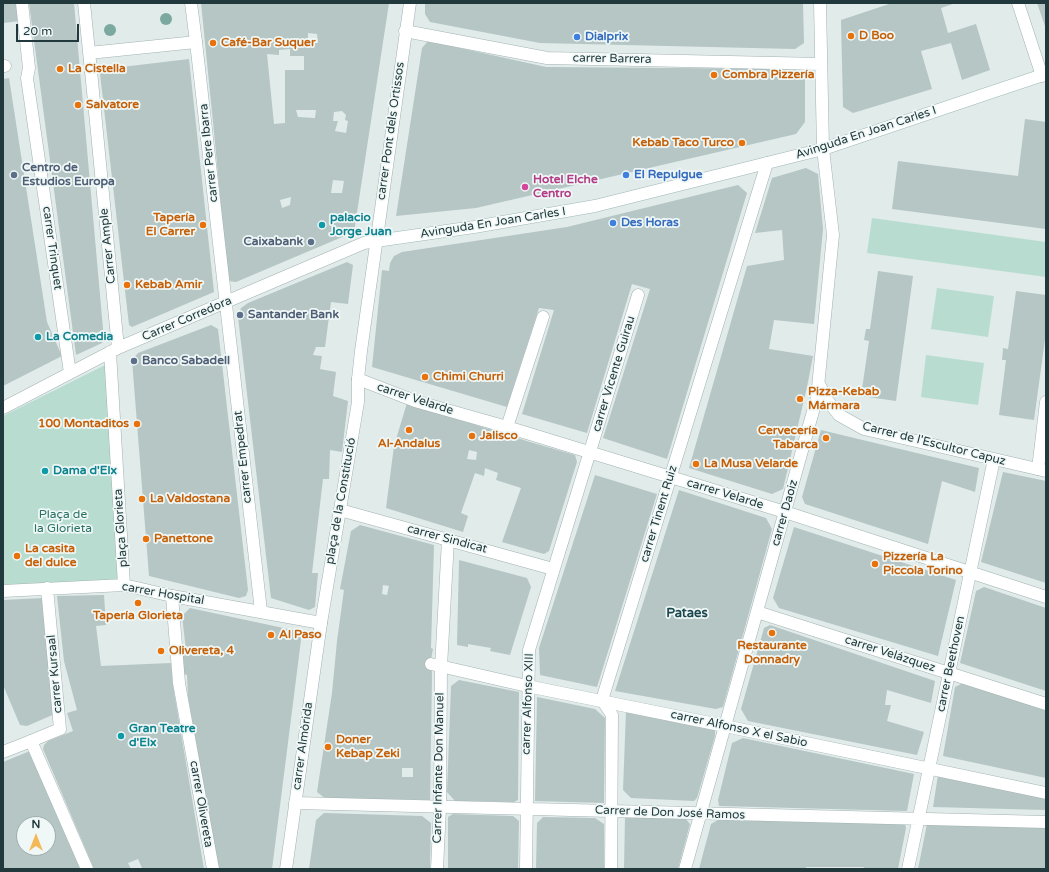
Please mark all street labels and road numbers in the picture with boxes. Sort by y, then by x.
street label: carrer Barrera [572,51,652,67]
street label: carrer Pont dels Ortissos [374,61,408,201]
street label: carrer Pere Ibarra [197,103,221,203]
street label: Avinguda En Joan Carles I [794,103,938,163]
street label: Avinguda En Joan Carles I [419,204,567,242]
street label: carrer Trinquet [39,205,65,291]
street label: Carrer Ample [97,208,119,284]
street label: Carrer Corredora [140,294,234,344]
street label: carrer Vicente Guirau [589,314,639,434]
street label: carrer Velarde [375,380,455,418]
street label: carrer Empedrat [231,410,255,504]
street label: Carrer de l'Escultor Capuz [861,419,1007,469]
street label: plaça de la Constitució [323,436,359,566]
street label: carrer Tinent Ruiz [637,464,681,564]
street label: carrer Velarde [685,475,765,513]
street label: carrer Daoiz [769,478,801,548]
street label: plaça Glorieta [111,488,131,568]
street label: carrer Sindicat [405,521,489,557]
street label: carrer Hospital [121,580,205,608]
street label: carrer Beethoven [934,615,968,713]
street label: carrer Velázquez [843,633,937,675]
street label: carrer Kursaal [44,634,66,714]
street label: carrer Alfonso XIII [519,653,537,755]
street label: Carrer Infante Don Manuel [430,692,448,844]
street label: carrer Almòrida [290,701,316,791]
street label: carrer Alfonso X el Sabio [669,707,809,751]
street label: carrer Olivereta [186,759,216,849]
street label: Carrer de Don José Ramos [595,803,745,823]

